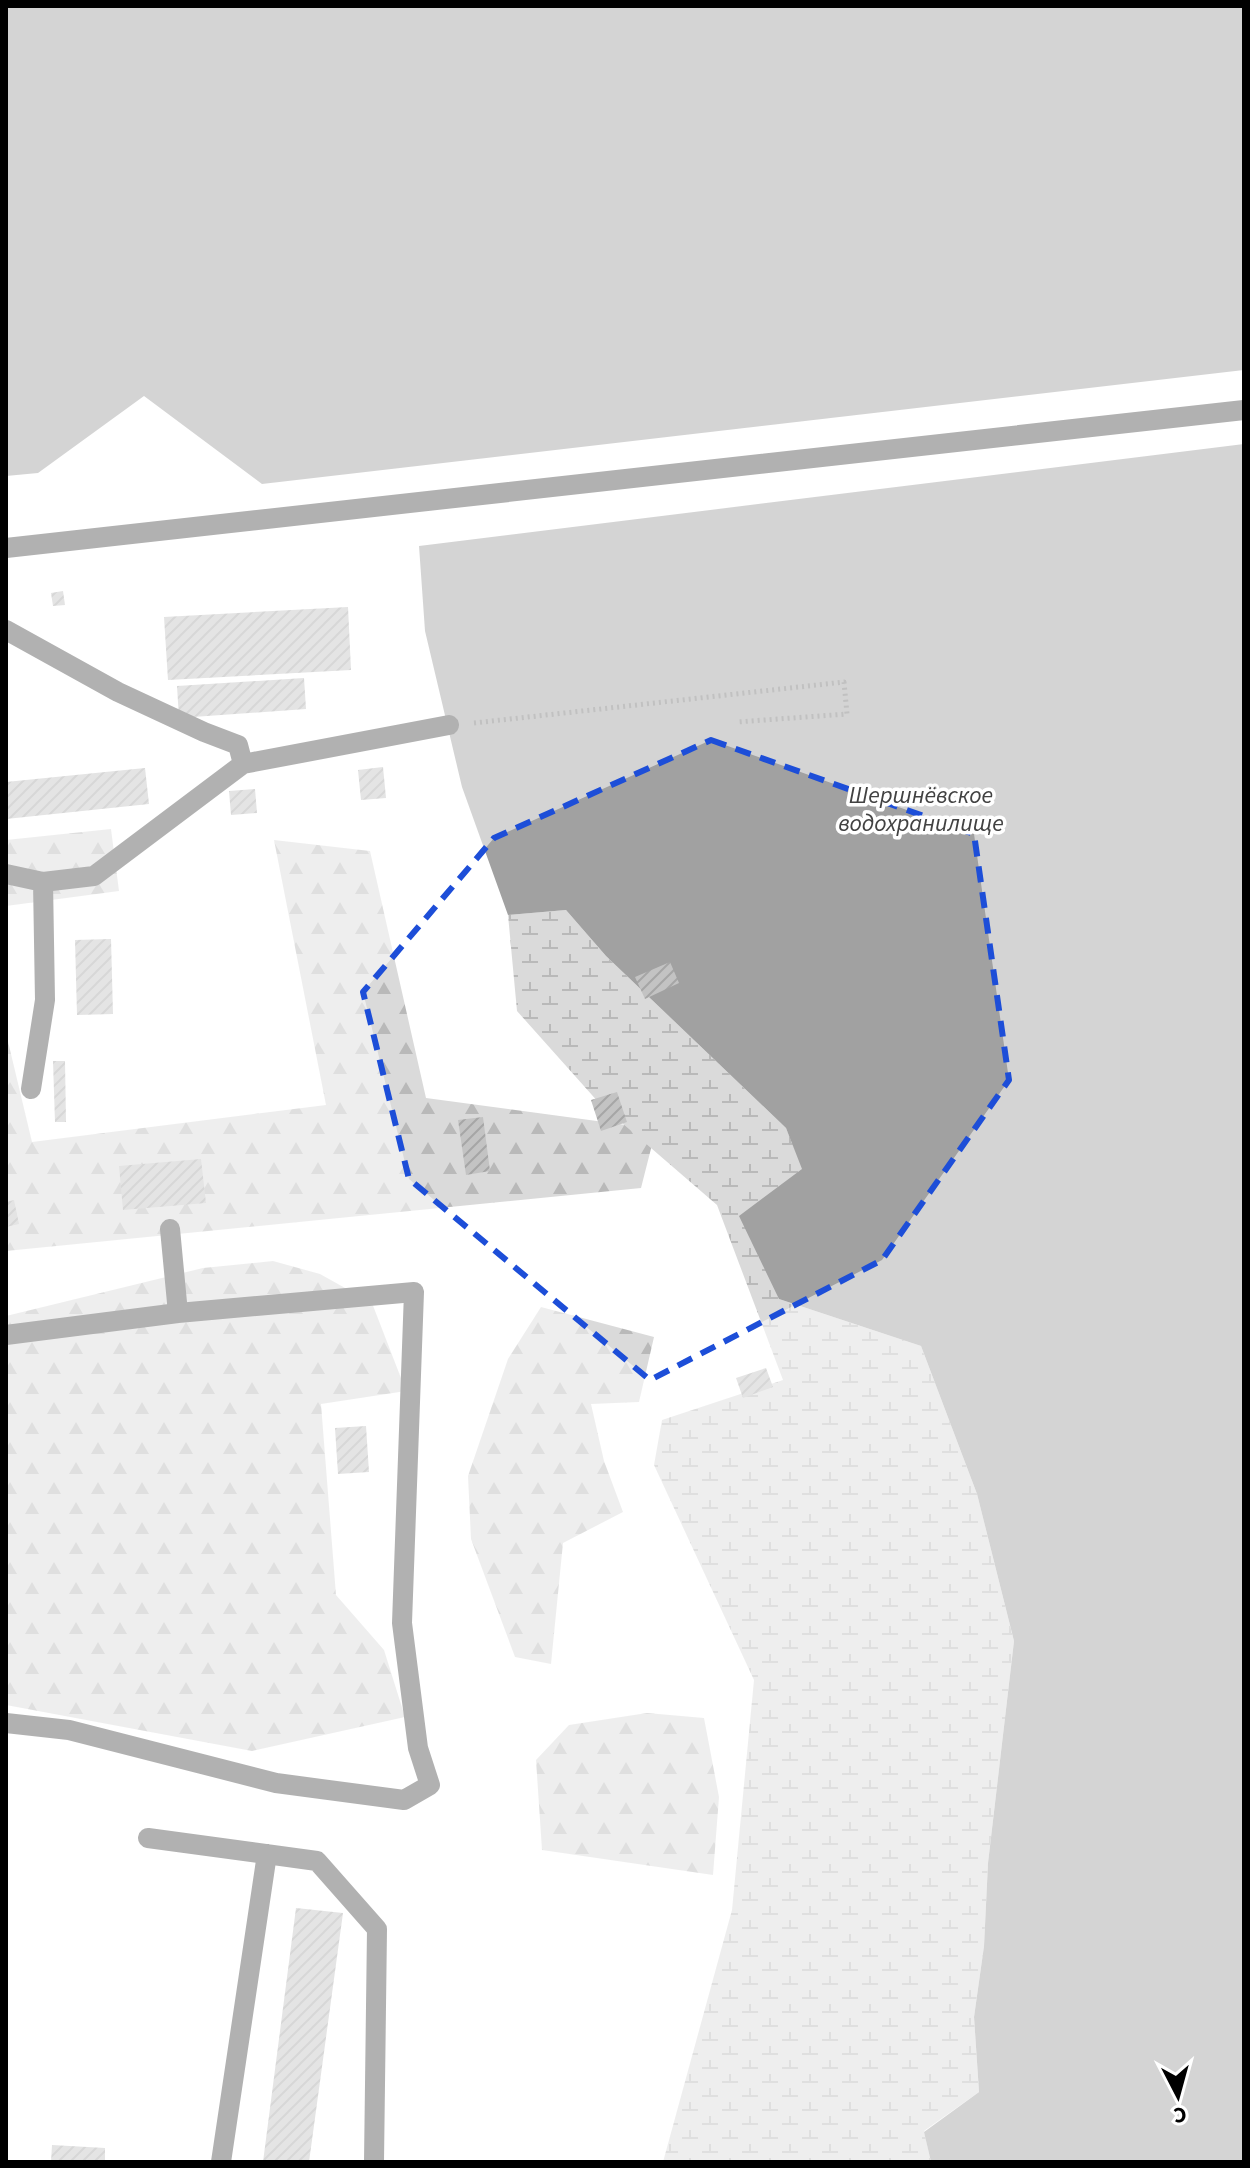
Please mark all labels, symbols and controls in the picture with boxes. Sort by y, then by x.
water label: Шершнёвское водохранилище [838,778,1004,841]
north arrow [1138,2056,1218,2136]
text: С [1172,2098,1188,2131]

